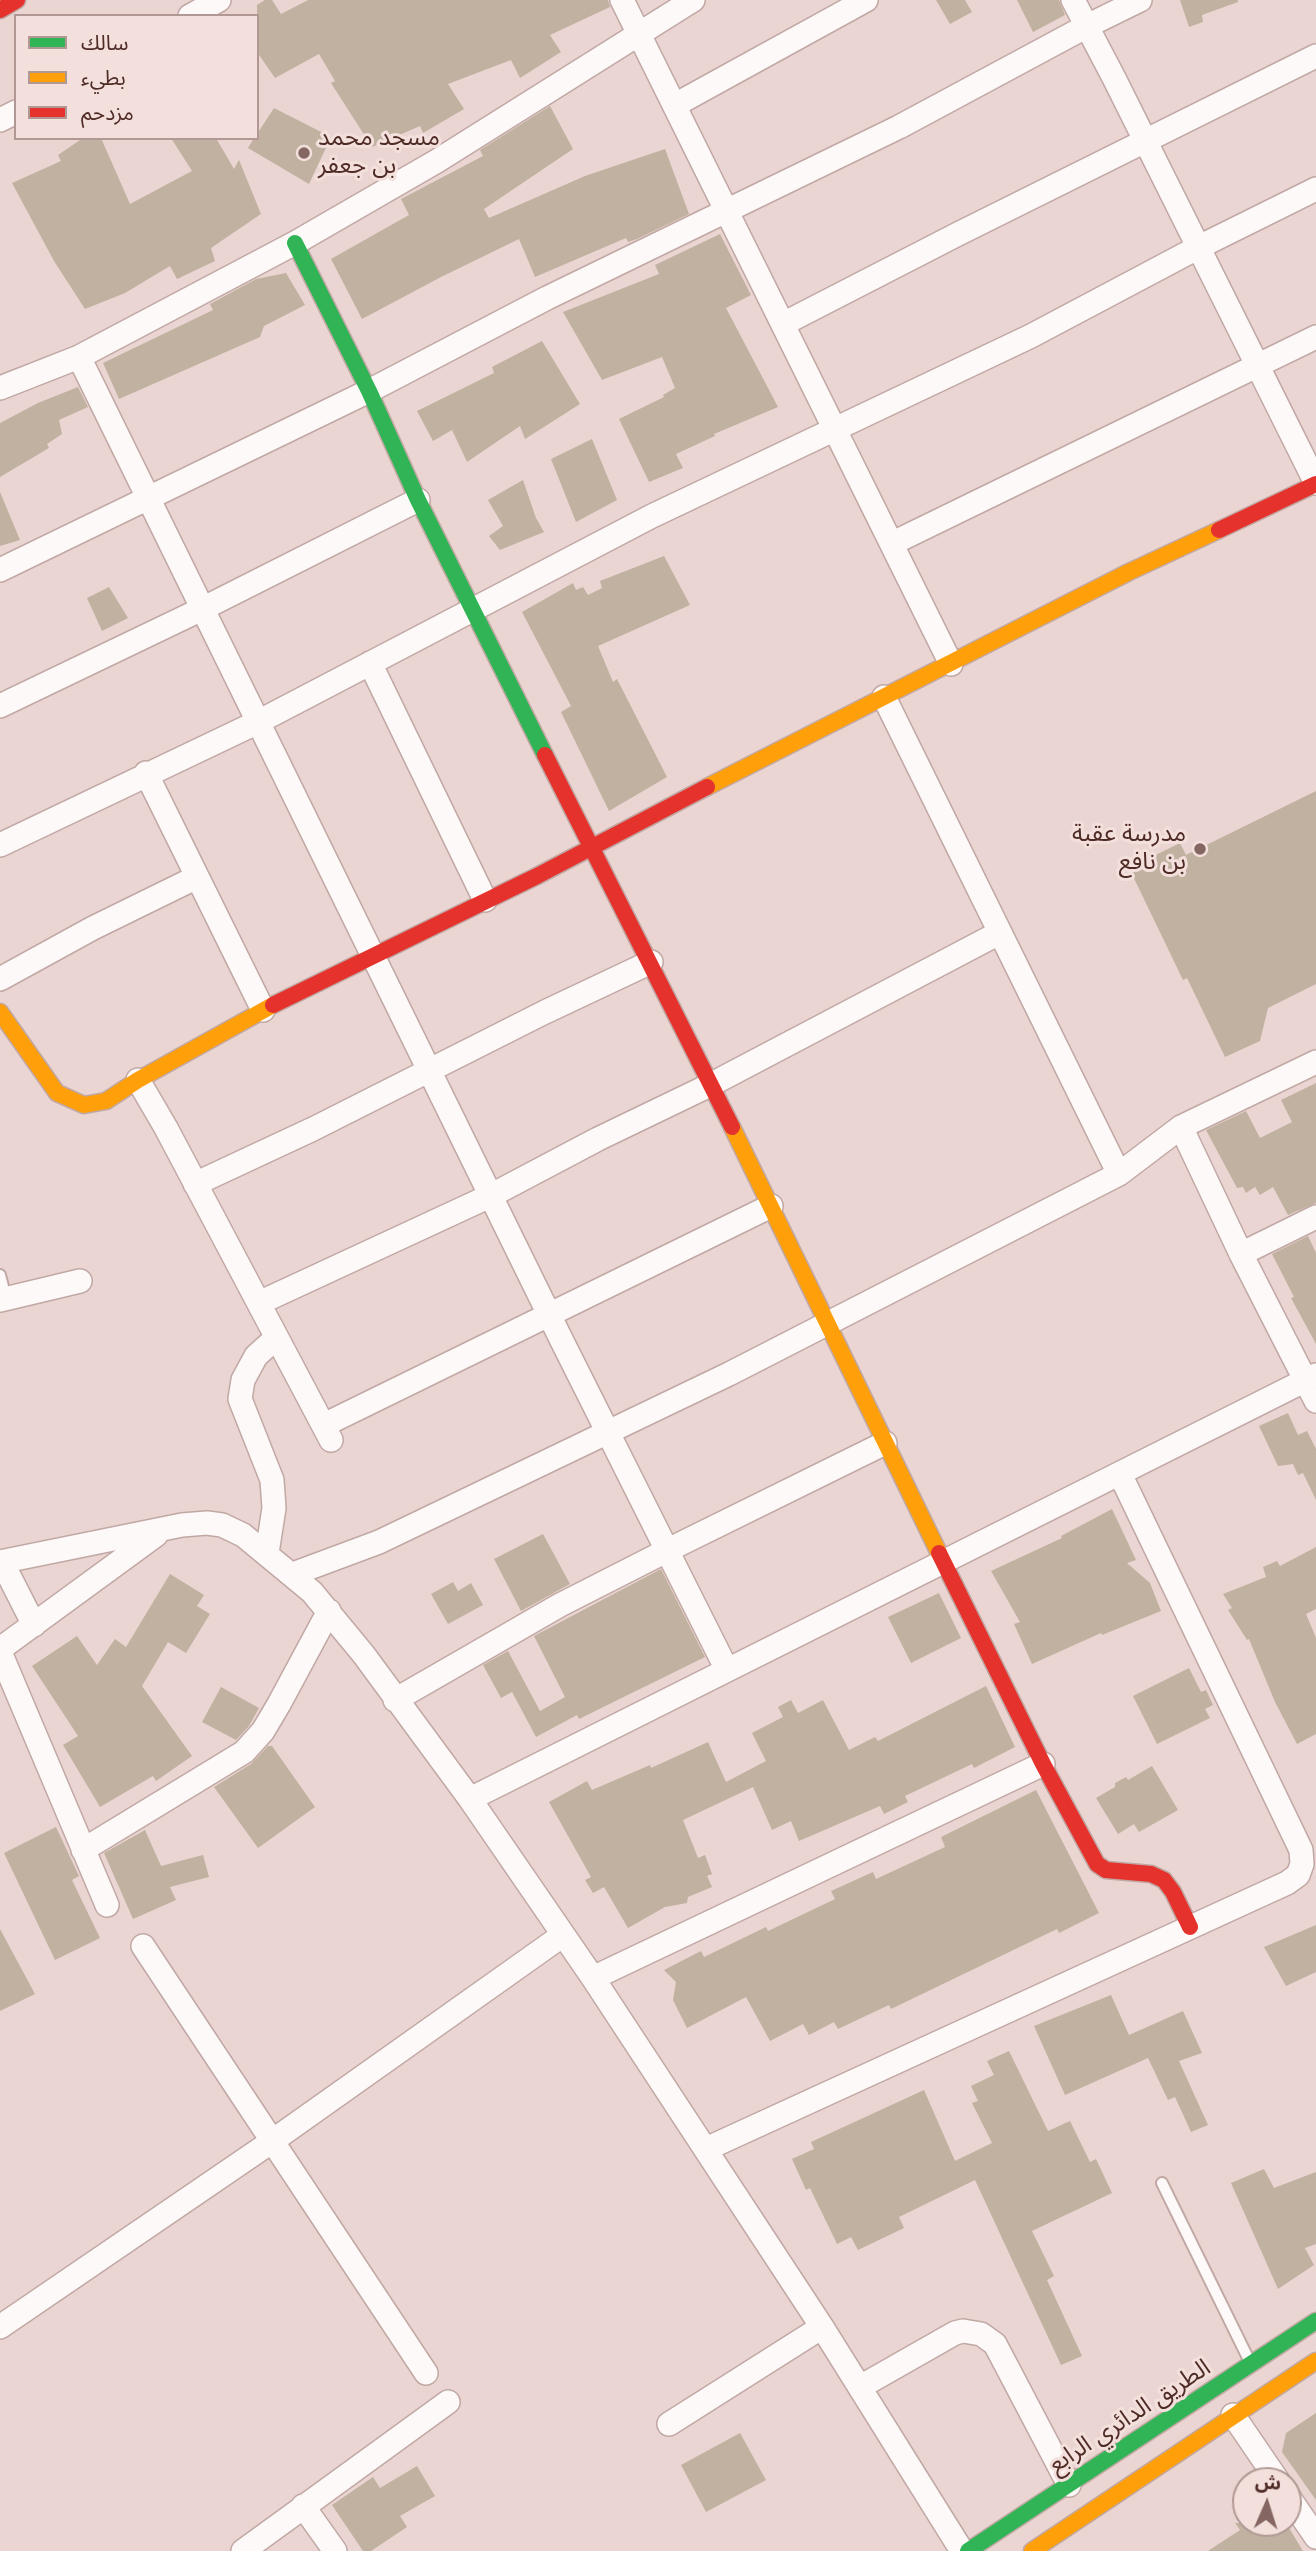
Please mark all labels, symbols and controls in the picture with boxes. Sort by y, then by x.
legend [14,14,259,140]
text: سالك [81,31,128,56]
text: بطيء [81,66,126,91]
text: مزدحم [81,101,134,126]
place label: مسجد محمد بن جعفر [318,125,440,181]
marker: مسجد محمد بن جعفر [296,145,312,161]
place label: مدرسة عقبة بن نافع [1072,821,1186,877]
marker: مدرسة عقبة بن نافع [1192,841,1208,857]
street label: الطريق الدائري الرابع [1044,2354,1216,2480]
north arrow [1232,2467,1302,2537]
text: ش [1254,2471,1282,2495]

